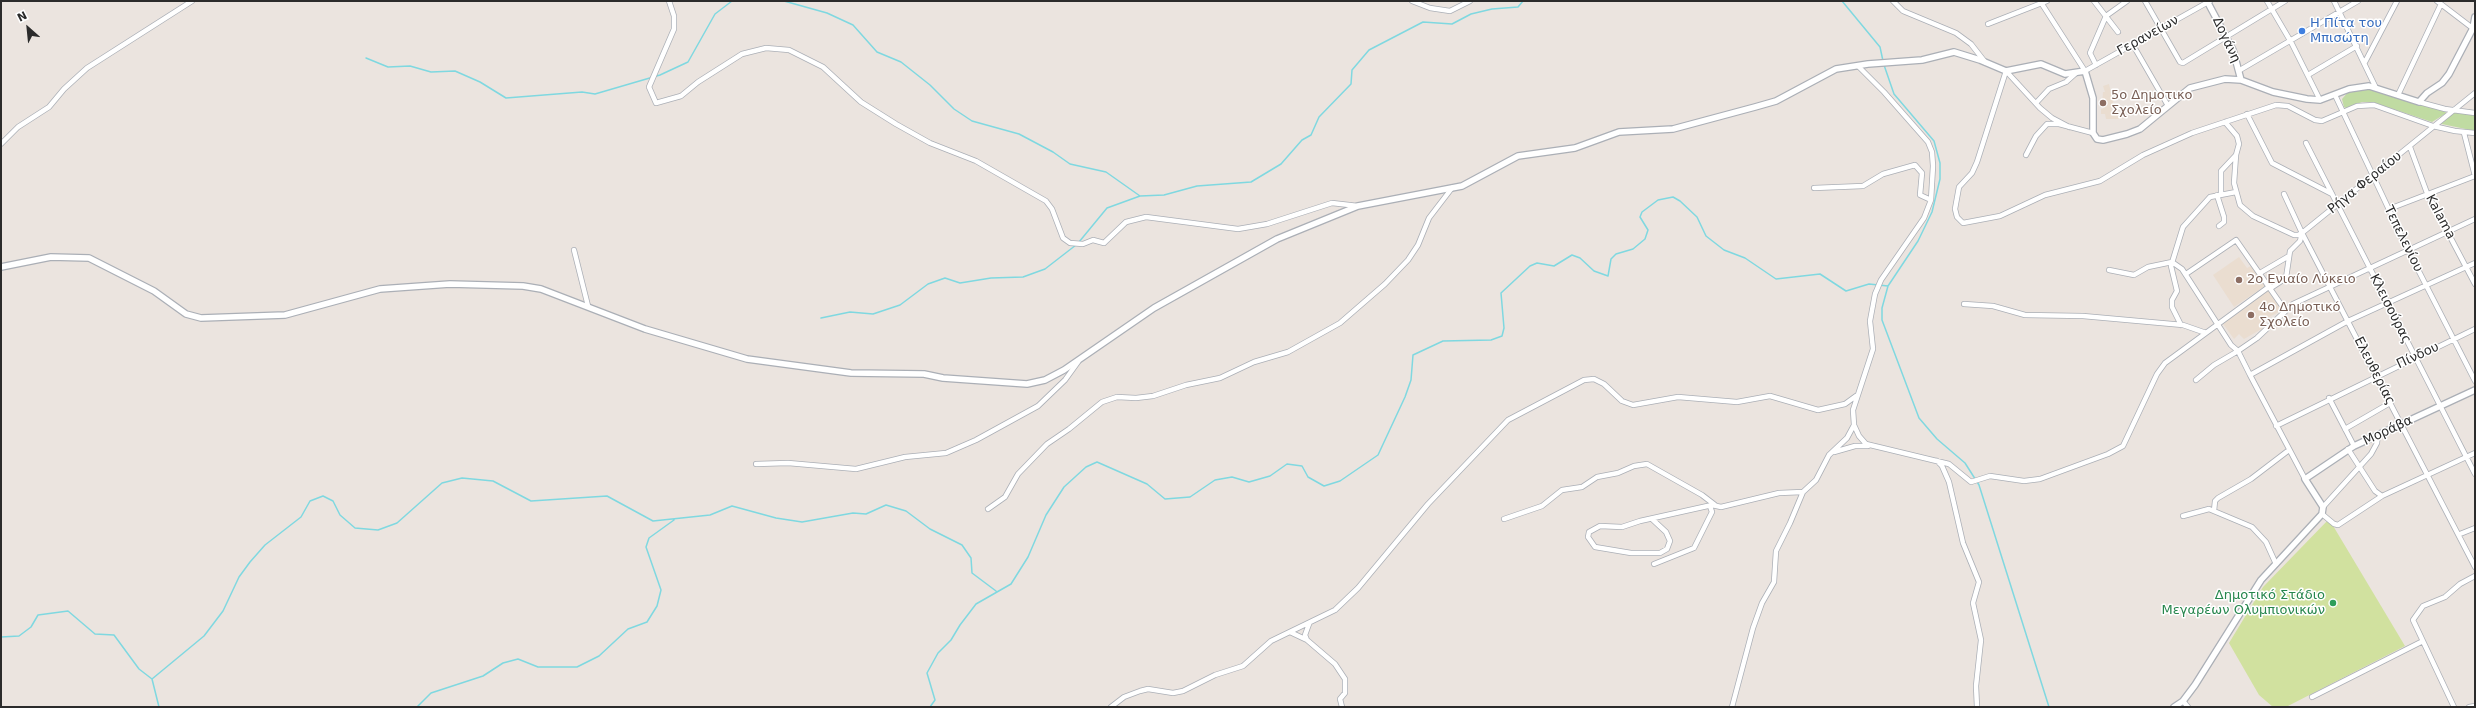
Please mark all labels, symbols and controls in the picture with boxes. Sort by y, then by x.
north arrow [8,8,48,48]
text: N [15,9,29,25]
street label: Γερανείων [2115,13,2181,59]
street label: Δογάνη [2209,15,2243,65]
place label: Η Πίτα του Μπισώτη [2310,16,2382,47]
marker: Η Πίτα του Μπισώτη [2297,26,2307,36]
place label: 5o Δημοτικο Σχολείο [2111,88,2193,119]
marker: 5o Δημοτικο Σχολείο [2098,98,2108,108]
street label: Ρήγα Φεραίου [2325,148,2405,218]
street label: Kalama [2422,192,2458,242]
street label: Τεπελενίου [2380,203,2426,275]
place label: 2ο Ενιαίο Λύκειο [2247,272,2356,288]
street label: Κλεισούρας [2366,272,2414,346]
marker: 2ο Ενιαίο Λύκειο [2234,275,2244,285]
place label: 4ο Δημοτικό Σχολείο [2259,300,2341,331]
marker: 4ο Δημοτικό Σχολείο [2246,310,2256,320]
street label: Ελευθερίας [2350,334,2398,408]
street label: Πίνδου [2394,339,2442,373]
street label: Μοράβα [2361,413,2415,449]
place label: Δημοτικό Στάδιο Μεγαρέων Ολυμπιονικών [2162,588,2325,619]
marker: Δημοτικό Στάδιο Μεγαρέων Ολυμπιονικών [2328,598,2338,608]

